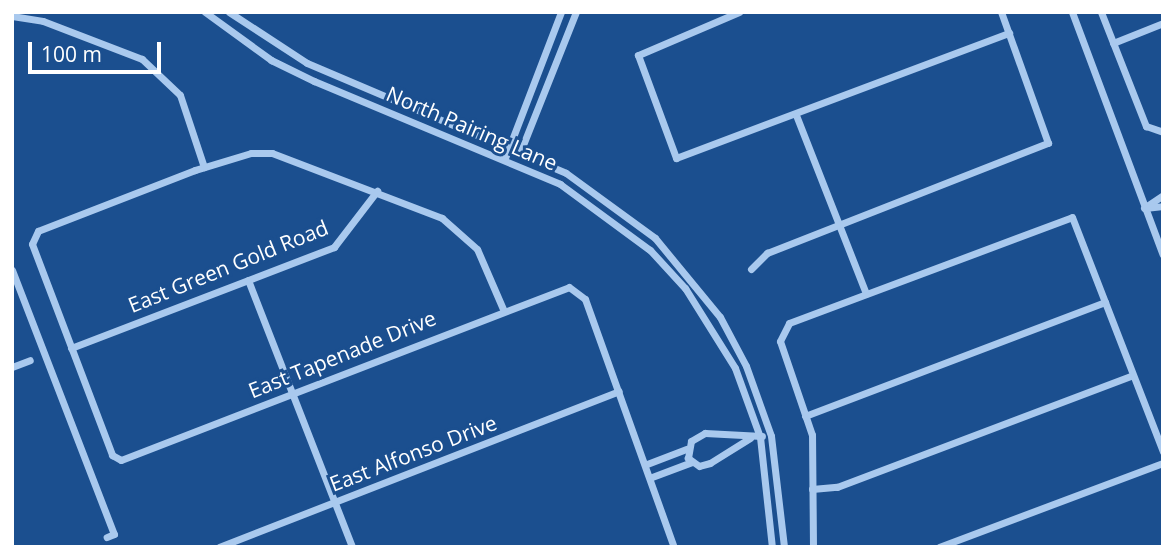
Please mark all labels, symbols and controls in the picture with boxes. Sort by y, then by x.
scale bar [32,28,164,72]
text: 100 m [41,40,102,68]
street label: North Pairing Lane [383,81,561,175]
street label: East Green Gold Road [124,214,332,318]
street label: East Tapenade Drive [244,305,440,403]
street label: East Alfonso Drive [326,410,500,496]

